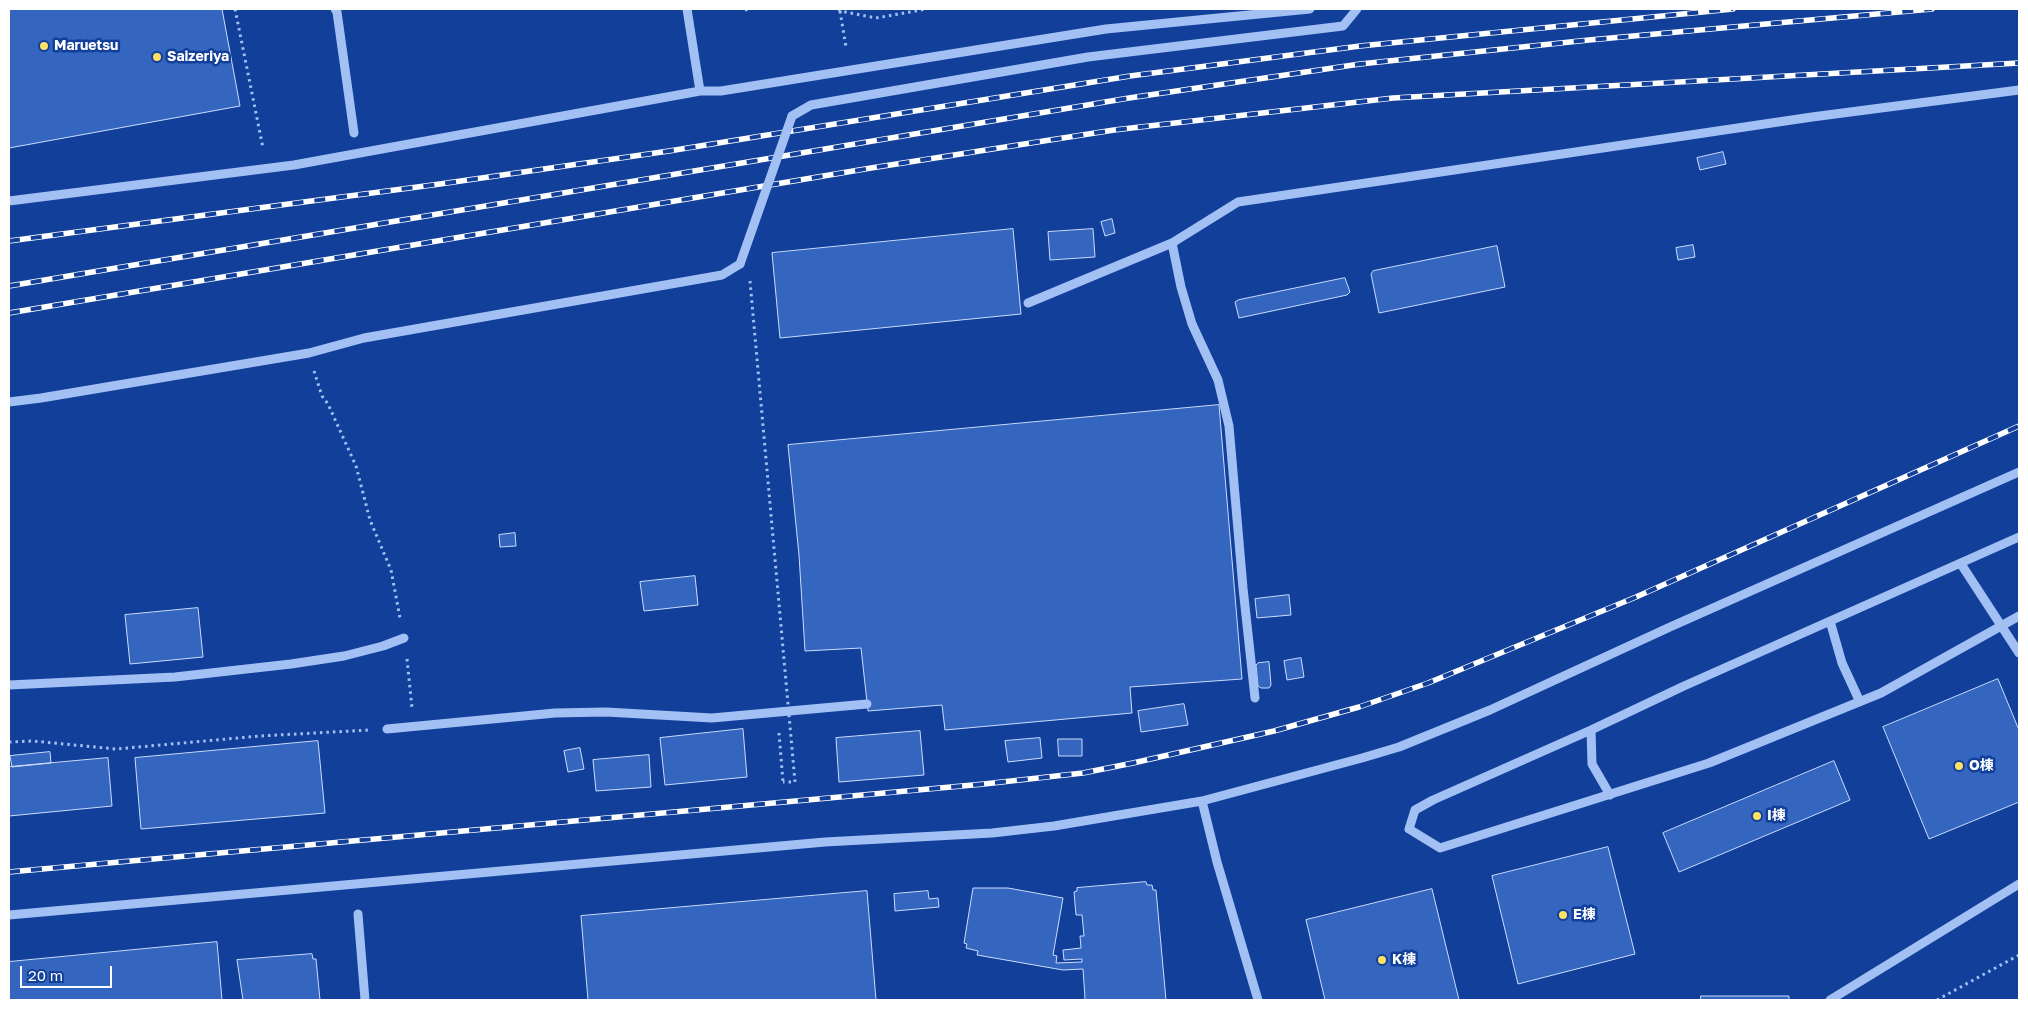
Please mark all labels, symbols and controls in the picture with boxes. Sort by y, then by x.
place label: Maruetsu [54,38,118,54]
marker: Maruetsu [38,40,50,52]
place label: Saizeriya [167,49,229,65]
marker: Saizeriya [151,51,163,63]
place label: O棟 [1969,758,1994,774]
marker: O棟 [1953,760,1965,772]
place label: I棟 [1767,808,1786,824]
marker: I棟 [1751,810,1763,822]
place label: E棟 [1573,907,1596,923]
marker: E棟 [1557,909,1569,921]
place label: K棟 [1392,952,1416,968]
marker: K棟 [1376,954,1388,966]
scale bar [22,956,115,988]
text: 20 m [28,966,63,984]

